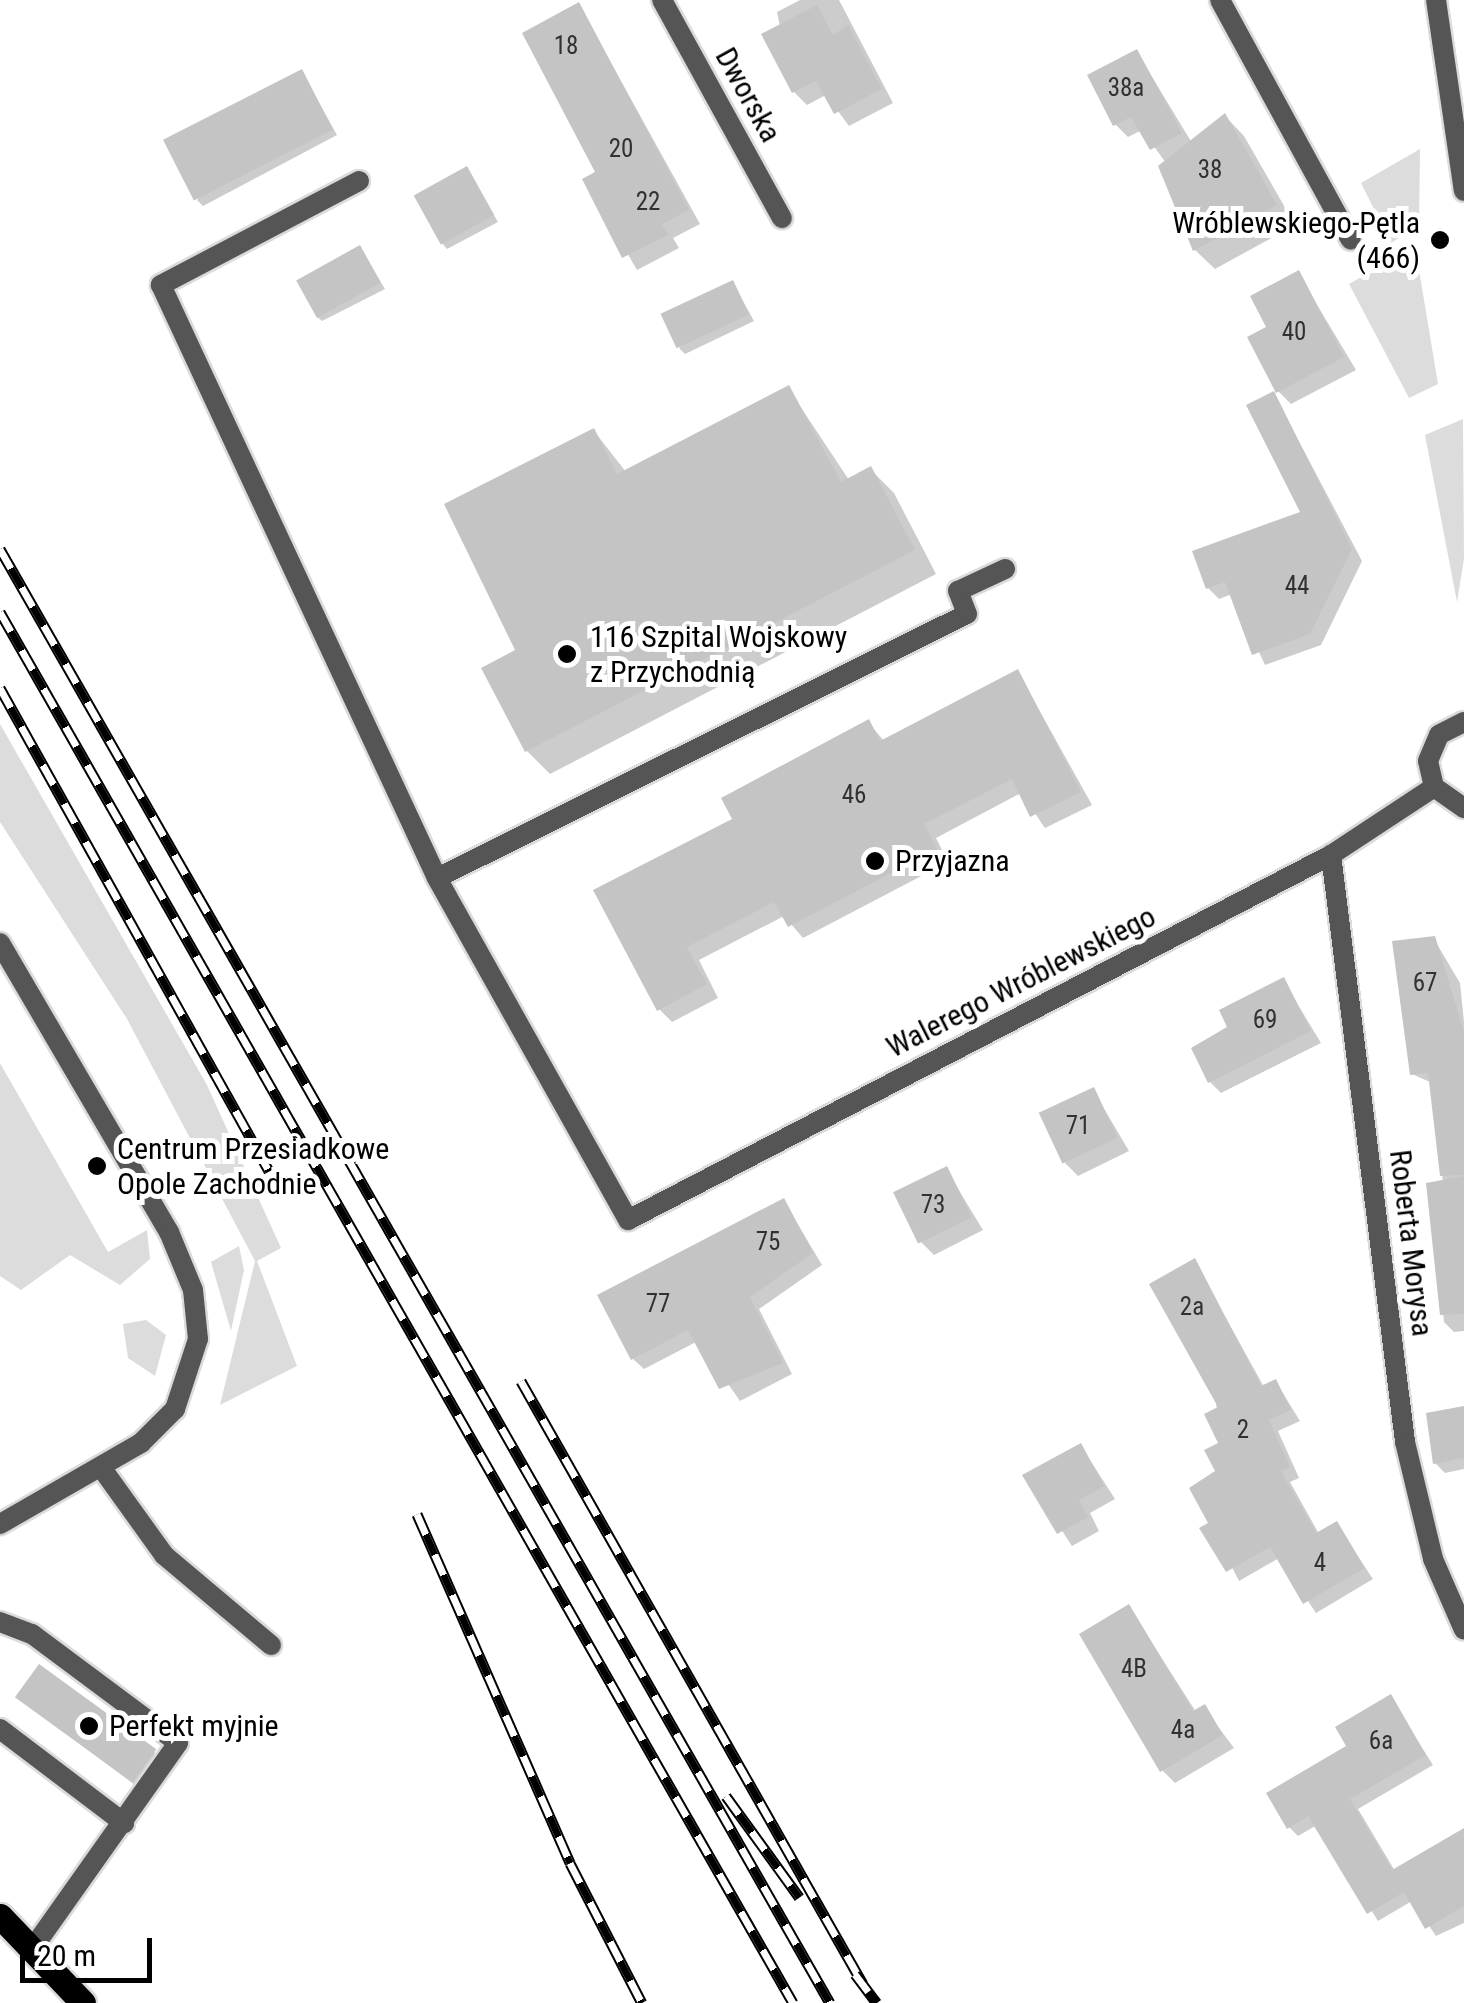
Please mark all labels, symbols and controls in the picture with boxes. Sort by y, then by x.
house number: 18 [554,31,578,61]
street label: Dworska [707,41,789,149]
house number: 38a [1108,73,1144,103]
house number: 20 [609,134,633,164]
house number: 38 [1198,155,1222,185]
house number: 22 [636,187,660,217]
place label: Wróblewskiego-Pętla (466) [1172,205,1420,276]
marker: Wróblewskiego-Pętla (466) [1429,229,1451,251]
house number: 40 [1282,317,1306,347]
house number: 44 [1285,571,1309,601]
place label: 116 Szpital Wojskowy z Przychodnią [590,619,847,690]
marker: 116 Szpital Wojskowy z Przychodnią [554,641,580,667]
house number: 46 [842,780,866,810]
place label: Przyjazna [895,843,1010,879]
marker: Przyjazna [864,850,886,872]
street label: Walerego Wróblewskiego [880,899,1162,1065]
house number: 67 [1413,968,1437,998]
house number: 69 [1253,1005,1277,1035]
house number: 71 [1066,1111,1090,1141]
place label: Centrum Przesiadkowe Opole Zachodnie [117,1131,389,1202]
street label: Roberta Morysa [1382,1148,1440,1338]
marker: Centrum Przesiadkowe Opole Zachodnie [86,1155,108,1177]
house number: 73 [921,1190,945,1220]
house number: 75 [756,1227,780,1257]
house number: 77 [646,1289,670,1319]
house number: 2a [1180,1292,1204,1322]
house number: 2 [1237,1415,1249,1445]
house number: 4 [1314,1548,1326,1578]
house number: 4B [1121,1654,1147,1684]
place label: Perfekt myjnie [109,1708,279,1744]
marker: Perfekt myjnie [78,1715,100,1737]
house number: 4a [1171,1715,1195,1745]
house number: 6a [1369,1726,1393,1756]
scale bar [25,1918,158,1980]
text: 20 m [37,1938,96,1973]

